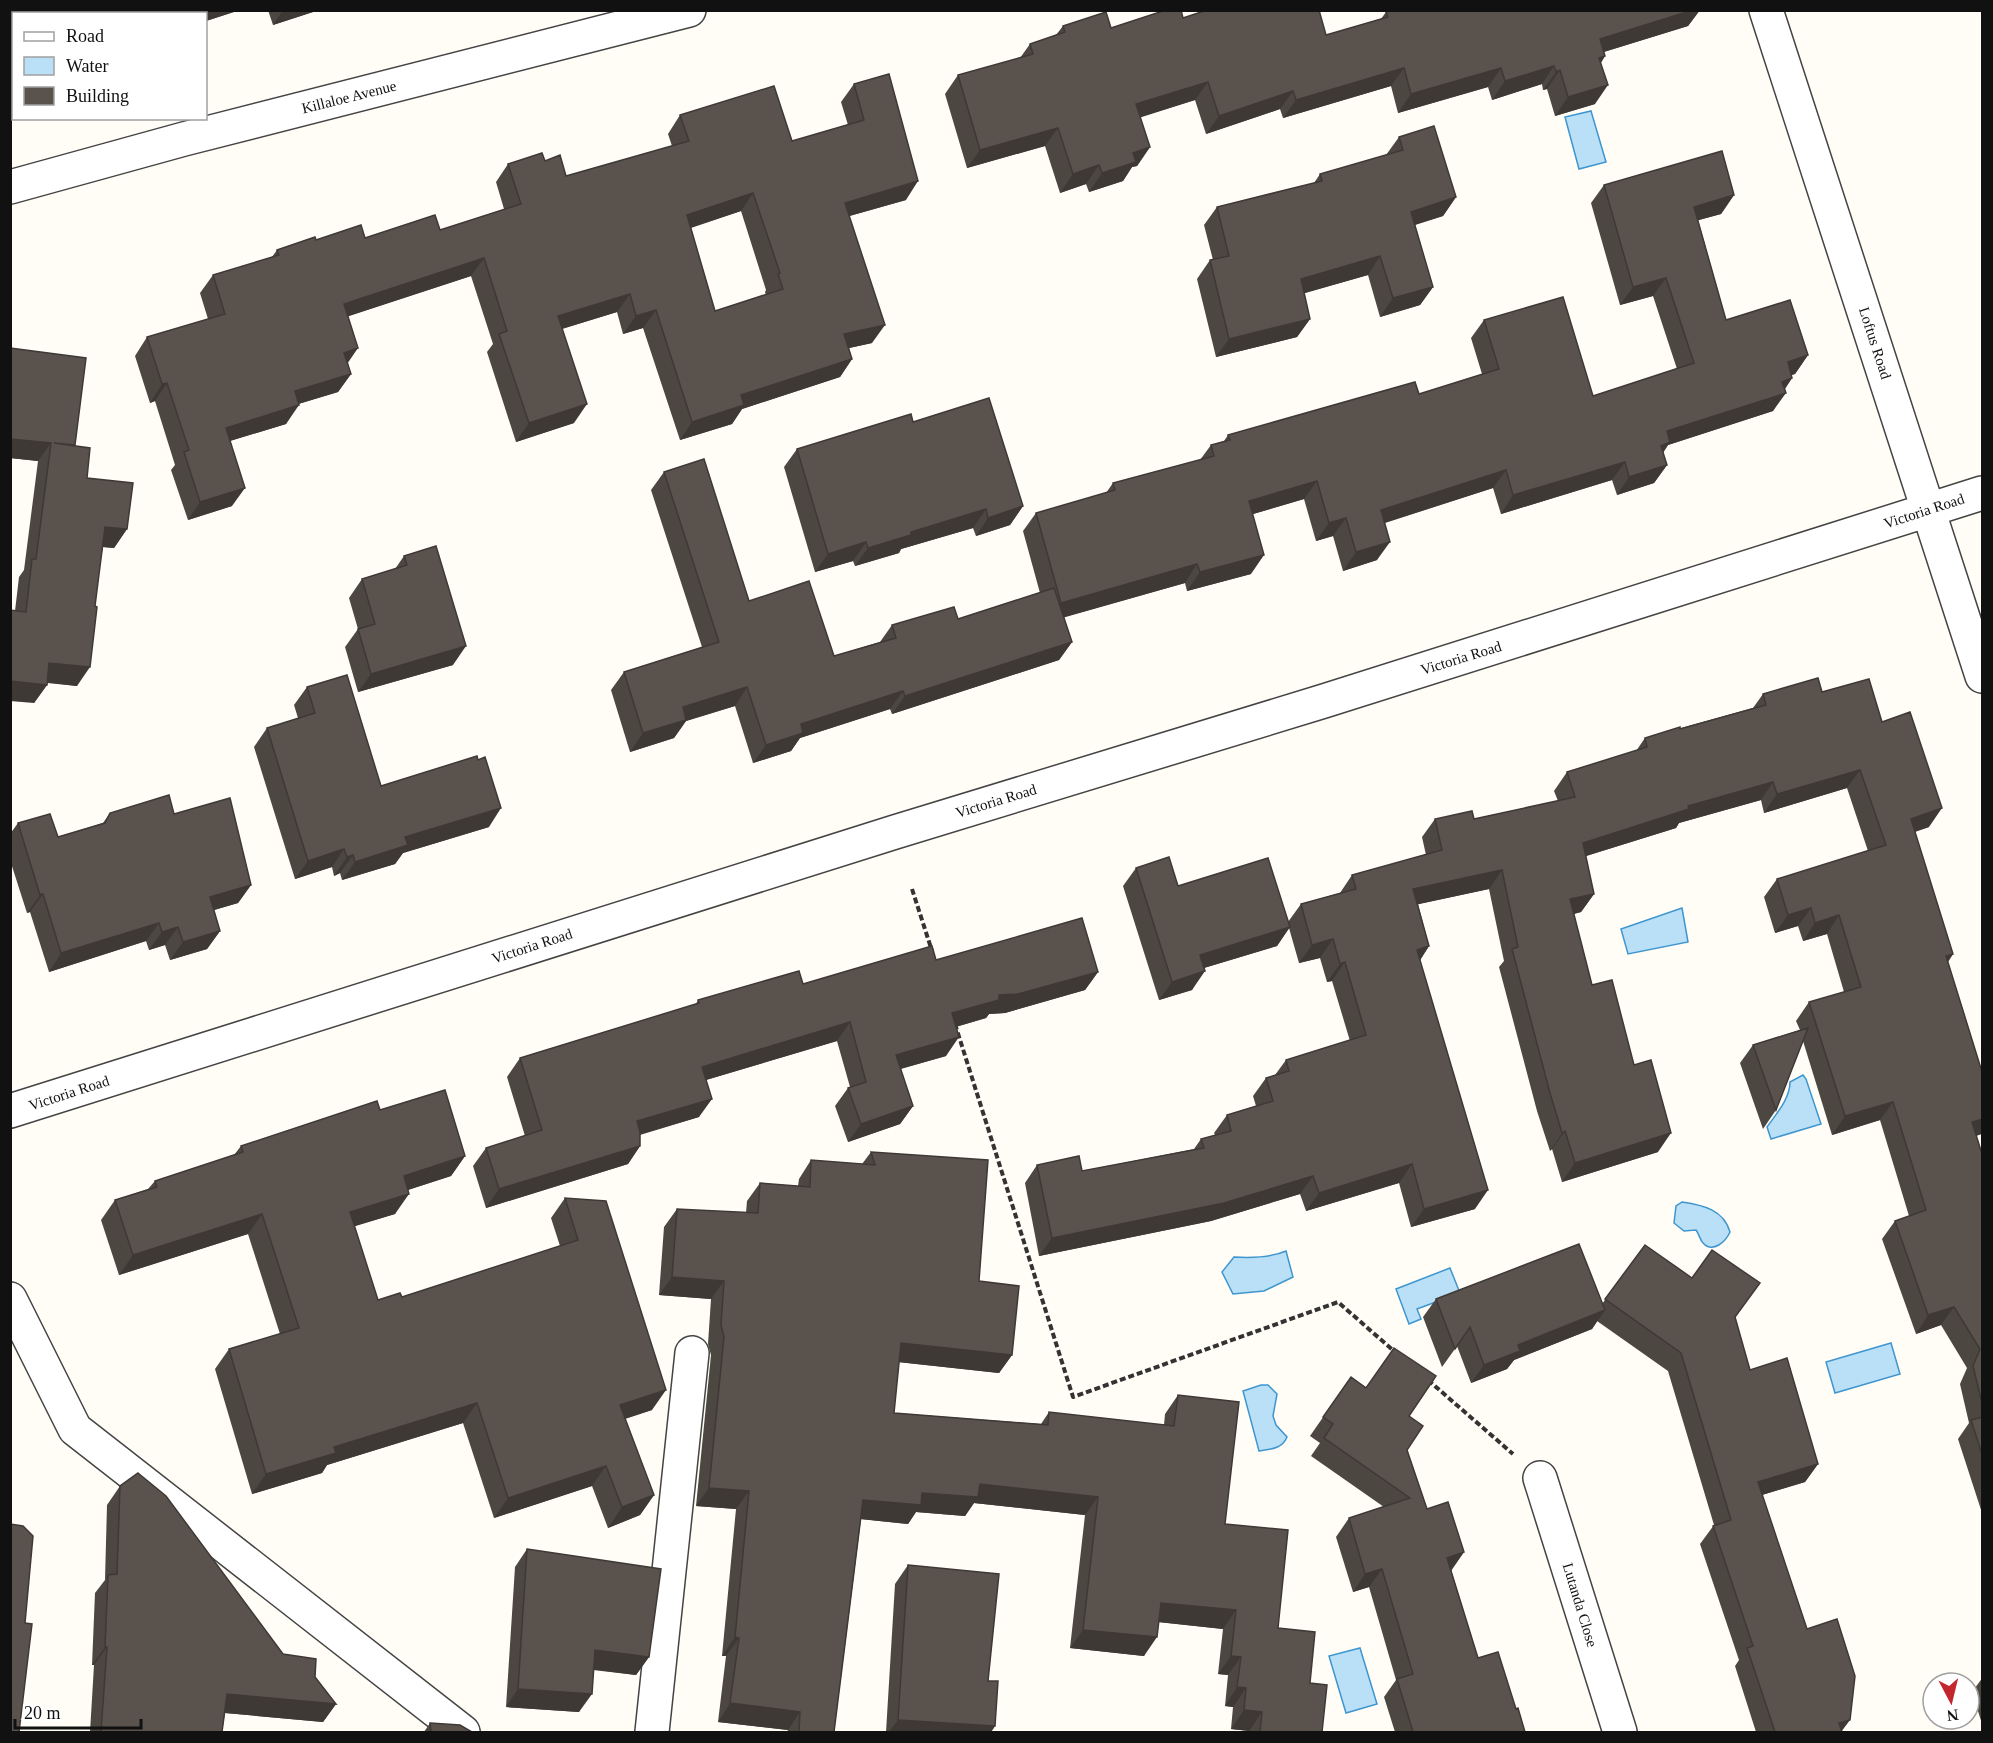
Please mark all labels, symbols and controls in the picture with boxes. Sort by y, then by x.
legend [12,12,207,120]
text: Road [66,26,104,46]
text: Water [66,56,109,76]
street label: Killaloe Avenue [300,77,398,116]
text: Building [66,86,129,106]
street label: Loftus Road [1856,305,1894,381]
street label: Victoria Road [1882,490,1967,532]
street label: Victoria Road [1419,638,1504,678]
street label: Victoria Road [954,781,1039,821]
street label: Victoria Road [490,925,575,967]
street label: Victoria Road [27,1072,112,1114]
street label: Lutanda Close [1560,1561,1600,1649]
north arrow [1921,1671,1981,1731]
scale bar [15,1692,141,1730]
text: 20 m [24,1703,61,1723]
text: N [1946,1706,1960,1725]

